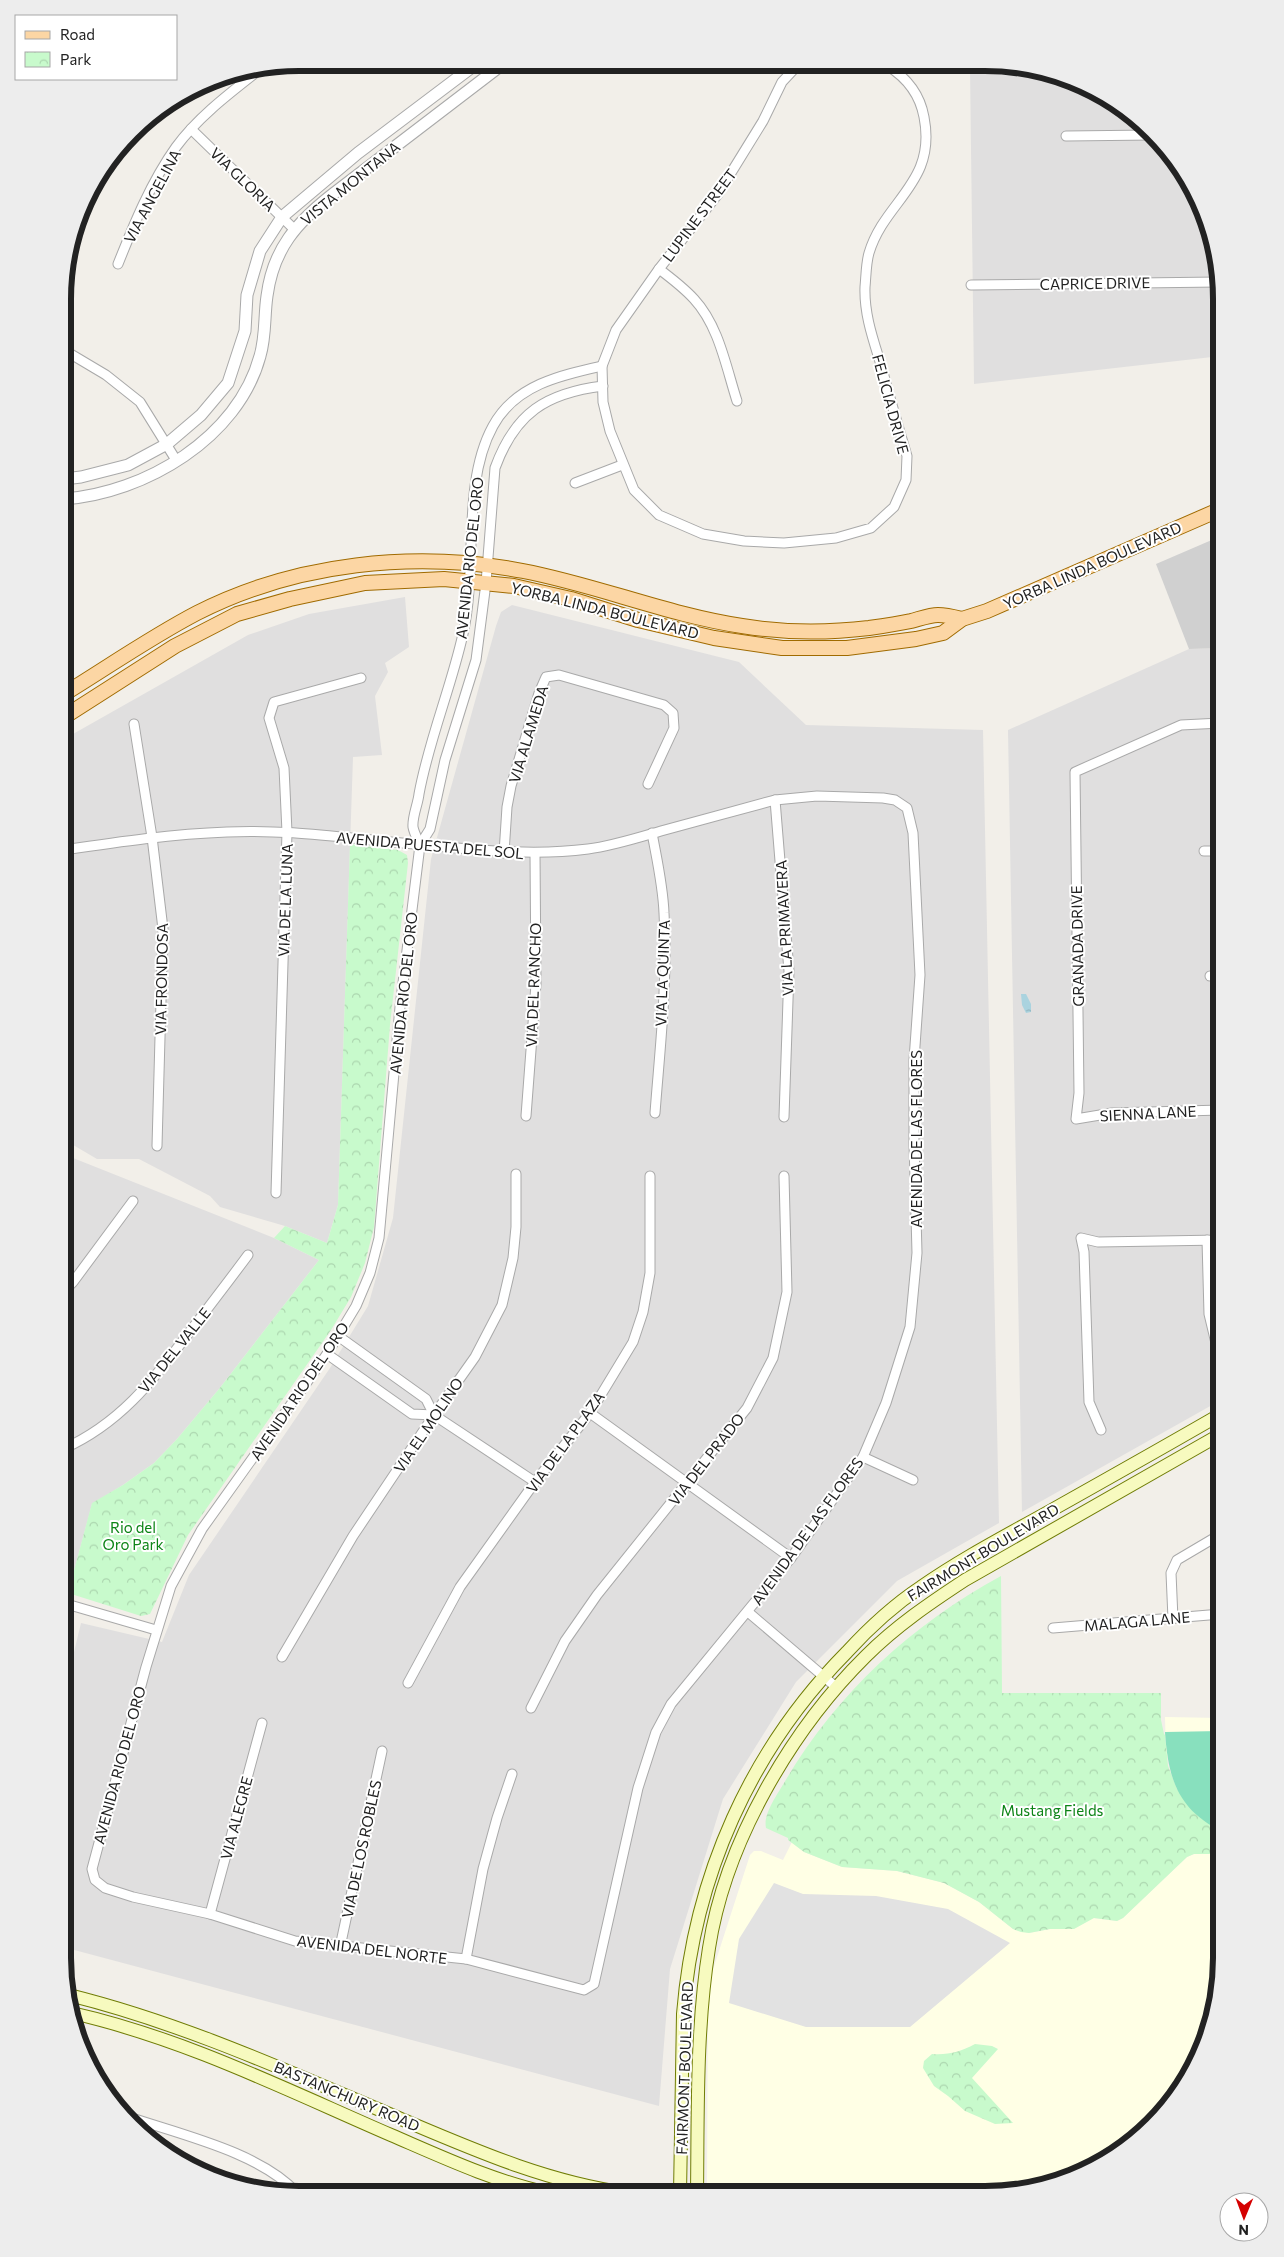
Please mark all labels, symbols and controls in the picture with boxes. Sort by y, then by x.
legend [15,15,178,80]
text: Road [60,25,95,43]
text: Park [60,50,91,68]
street label: VISTA MONTANA [297,137,403,229]
street label: VIA GLORIA [207,143,279,215]
street label: VIA ANGELINA [120,146,184,246]
street label: LUPINE STREET [658,165,740,265]
street label: CAPRICE DRIVE [1039,273,1151,293]
street label: FELICIA DRIVE [869,352,913,456]
street label: AVENIDA RIO DEL ORO [452,476,486,640]
street label: YORBA LINDA BOULEVARD [1000,517,1184,613]
street label: YORBA LINDA BOULEVARD [509,578,701,642]
street label: VIA ALAMEDA [505,683,551,785]
street label: AVENIDA PUESTA DEL SOL [335,828,525,862]
street label: VIA DE LA LUNA [274,843,296,957]
street label: VIA LA PRIMAVERA [771,859,797,997]
street label: GRANADA DRIVE [1067,885,1087,1007]
street label: AVENIDA RIO DEL ORO [386,911,420,1075]
street label: VIA LA QUINTA [651,919,673,1027]
street label: VIA DEL RANCHO [522,922,544,1048]
street label: VIA FRONDOSA [151,923,171,1035]
street label: AVENIDA DE LAS FLORES [907,1050,925,1228]
street label: SIENNA LANE [1099,1101,1197,1125]
street label: VIA DEL VALLE [134,1304,214,1396]
street label: AVENIDA RIO DEL ORO [246,1318,352,1464]
street label: VIA EL MOLINO [390,1374,466,1476]
street label: VIA DE LA PLAZA [522,1388,608,1496]
street label: VIA DEL PRADO [664,1409,748,1509]
street label: AVENIDA DE LAS FLORES [747,1453,867,1608]
street label: FAIRMONT BOULEVARD [904,1500,1062,1604]
park label: Rio del Oro Park [102,1518,164,1553]
street label: MALAGA LANE [1083,1607,1191,1635]
street label: AVENIDA RIO DEL ORO [89,1684,149,1846]
street label: VIA ALEGRE [216,1774,256,1862]
street label: VIA DE LOS ROBLES [338,1778,384,1920]
park label: Mustang Fields [1001,1801,1104,1819]
street label: AVENIDA DEL NORTE [296,1931,448,1967]
street label: FAIRMONT BOULEVARD [672,1981,696,2155]
street label: BASTANCHURY ROAD [272,2057,422,2135]
north arrow [1219,2192,1269,2242]
text: N [1238,2222,1249,2239]

